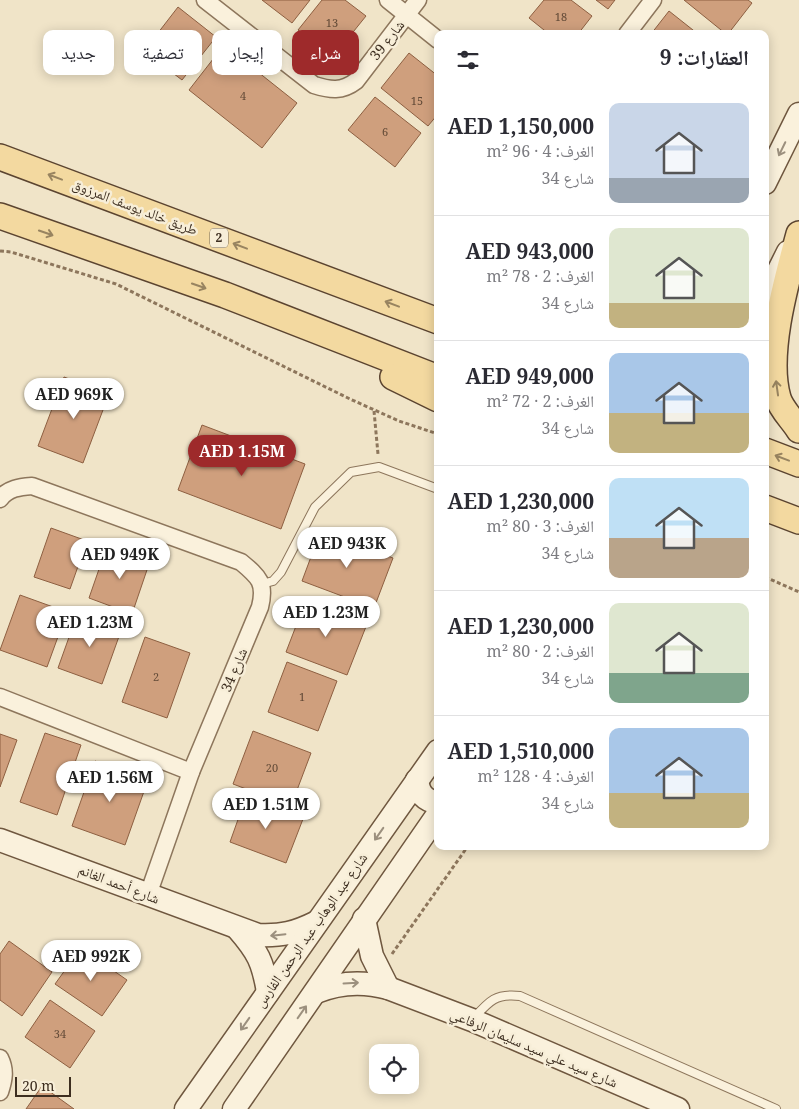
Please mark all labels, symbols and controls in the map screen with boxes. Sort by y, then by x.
house number: 18 [555,9,567,24]
house number: 13 [326,15,338,30]
street label: شارع 39 [365,16,409,64]
chip: جديد [43,30,114,75]
chip: تصفية [124,30,202,75]
chip: إيجار [212,30,282,75]
chip: شراء [292,30,359,75]
text: العقارات: 9 [660,43,749,71]
icon: filters [454,46,482,74]
house number: 4 [240,88,246,103]
house number: 15 [411,93,423,108]
text: AED 1,150,000 [448,112,594,140]
icon: home [649,123,709,183]
house number: 6 [382,124,388,139]
text: الغرف: 4 · 96 m² [487,140,594,162]
one-way arrow [777,141,786,156]
text: شارع 34 [542,167,594,189]
one-way arrow [48,171,63,181]
street label: طريق خالد يوسف المرزوق [70,174,200,240]
road number: 2 [210,228,228,248]
one-way arrow [38,229,53,238]
text: AED 943,000 [466,237,594,265]
one-way arrow [233,241,248,250]
icon: home [649,248,709,308]
text: الغرف: 2 · 78 m² [487,265,594,287]
one-way arrow [191,282,207,292]
text: شارع 34 [542,292,594,314]
one-way arrow [385,299,400,308]
text: AED 949,000 [466,362,594,390]
icon: home [649,373,709,433]
pin: AED 969K [22,378,126,420]
one-way arrow [772,380,782,396]
text: AED 969K [35,383,113,405]
text: الغرف: 2 · 72 m² [487,390,594,412]
text: شارع 34 [542,417,594,439]
pin: AED 1.15M [185,434,299,477]
text: AED 1.15M [199,440,285,462]
one-way arrow [775,452,790,462]
text: AED 1,230,000 [448,487,594,515]
icon: home [649,498,709,558]
text: الغرف: 3 · 80 m² [487,515,594,537]
pin: AED 943K [295,526,399,569]
text: AED 943K [308,532,386,554]
pin: AED 949K [68,538,172,580]
text: شارع 34 [542,542,594,564]
text: AED 949K [81,543,159,565]
pin: AED 1.23M [269,596,383,638]
text: AED 1.23M [283,601,369,623]
pin: AED 1.23M [33,606,147,648]
text: AED 1.23M [47,611,133,633]
text: AED 1,230,000 [448,612,594,640]
icon: home [649,623,709,683]
text: الغرف: 2 · 80 m² [487,640,594,662]
street label: شارع 34 [216,645,252,695]
text: شارع 34 [542,667,594,689]
house number: 2 [153,669,159,684]
house number: 1 [299,689,305,704]
text: AED 1,510,000 [448,737,594,765]
icon: home [649,748,709,808]
pin: AED 1.56M [53,760,167,803]
house number: 20 [266,760,278,775]
text: الغرف: 4 · 128 m² [478,765,594,787]
text: AED 1.56M [67,766,153,788]
pin: AED 1.51M [209,788,323,830]
text: شارع 34 [542,792,594,814]
text: AED 1.51M [223,793,309,815]
one-way arrow [374,827,384,841]
street label: شارع عبد الوهاب عبد الرحمن الفارس [250,849,372,1011]
street label: شارع أحمد الغانم [76,859,162,909]
one-way arrow [271,930,287,939]
pin: AED 992K [39,940,143,982]
text: AED 992K [52,945,130,967]
one-way arrow [343,979,359,988]
street label: شارع سيد علي سيد سليمان الرفاعي [447,1004,621,1094]
one-way arrow [297,1005,307,1019]
one-way arrow [240,1017,250,1031]
house number: 34 [54,1026,66,1041]
map controls [369,1044,419,1094]
button: locate [369,1044,419,1094]
scale bar [15,1074,71,1097]
text: 20 m [22,1076,55,1095]

